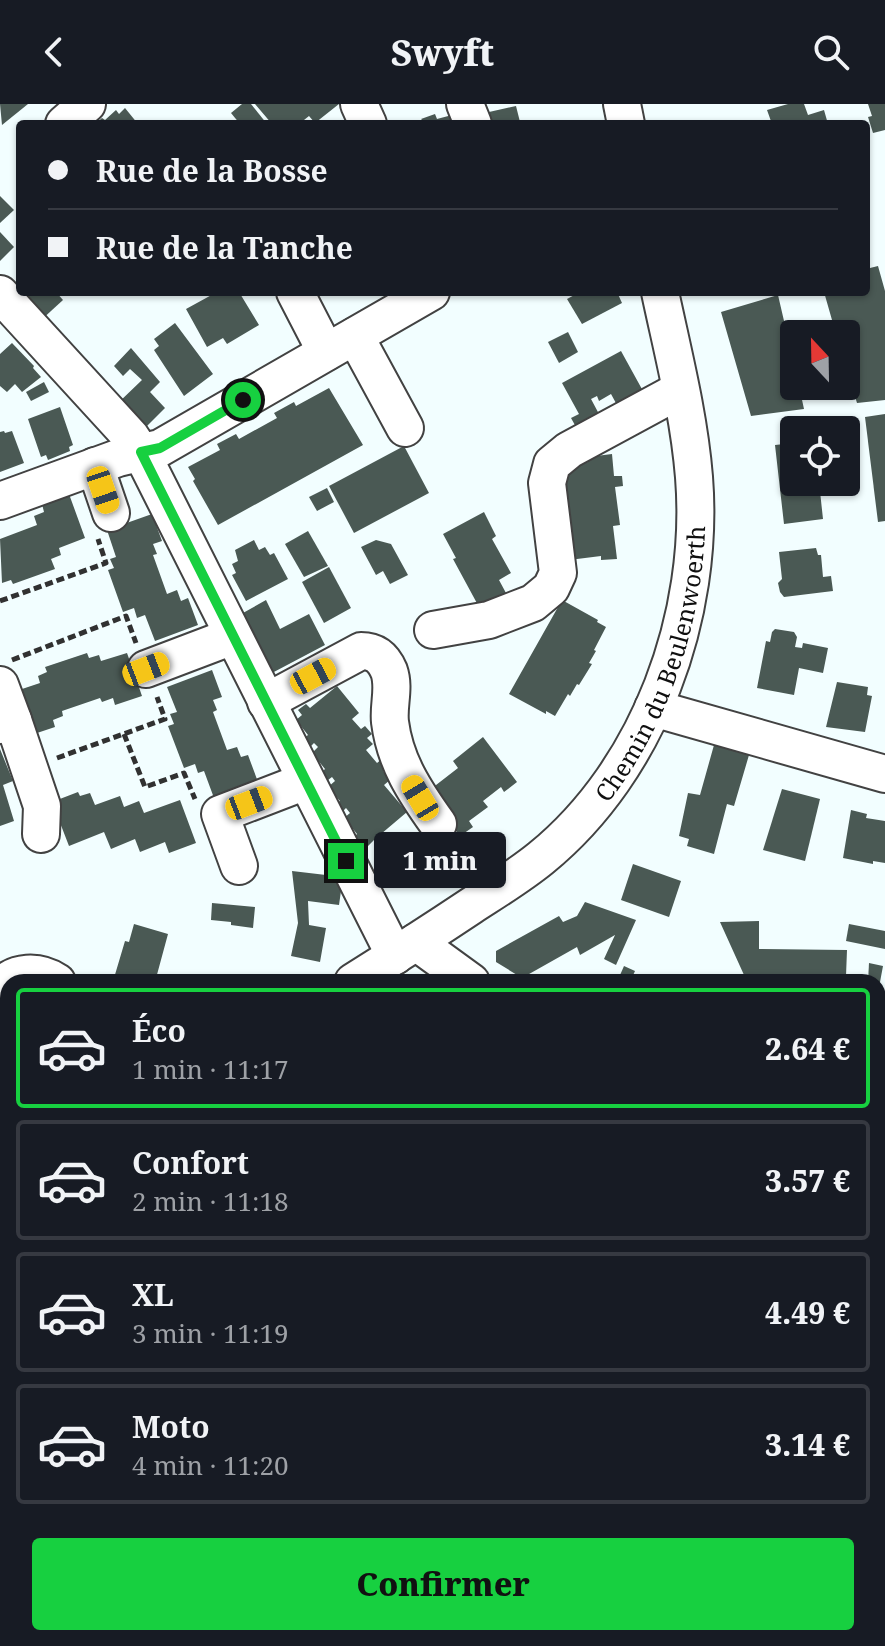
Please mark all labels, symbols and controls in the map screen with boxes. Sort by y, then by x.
text: Swyft [391,28,494,77]
icon: back [32,30,76,74]
icon: search [809,30,853,74]
text: Rue de la Bosse [96,150,328,191]
text: Rue de la Tanche [96,227,353,268]
north arrow [780,320,860,400]
map controls [780,320,860,496]
route start [225,382,261,418]
button: locate [780,416,860,496]
car [84,463,122,517]
street label: Chemin du Beulenwoerth [586,525,712,808]
car [119,649,173,689]
car [286,654,340,698]
car [397,771,443,825]
car [222,783,276,823]
callout: 1 min [374,833,506,889]
text: 1 min [403,842,477,878]
route end [328,843,364,879]
text: Éco [132,1010,186,1051]
icon: car [36,1012,108,1084]
text: 2.64 € [765,1028,850,1069]
text: 1 min · 11:17 [132,1051,289,1087]
text: Confort [132,1142,249,1183]
icon: car [36,1144,108,1216]
text: 3.57 € [765,1160,850,1201]
text: 2 min · 11:18 [132,1183,289,1219]
text: XL [132,1274,174,1315]
icon: car [36,1276,108,1348]
text: 4.49 € [765,1292,850,1333]
text: 3 min · 11:19 [132,1315,289,1351]
text: Moto [132,1406,210,1447]
icon: car [36,1408,108,1480]
text: 3.14 € [765,1424,850,1465]
text: 4 min · 11:20 [132,1447,289,1483]
button: Confirmer [32,1538,854,1630]

